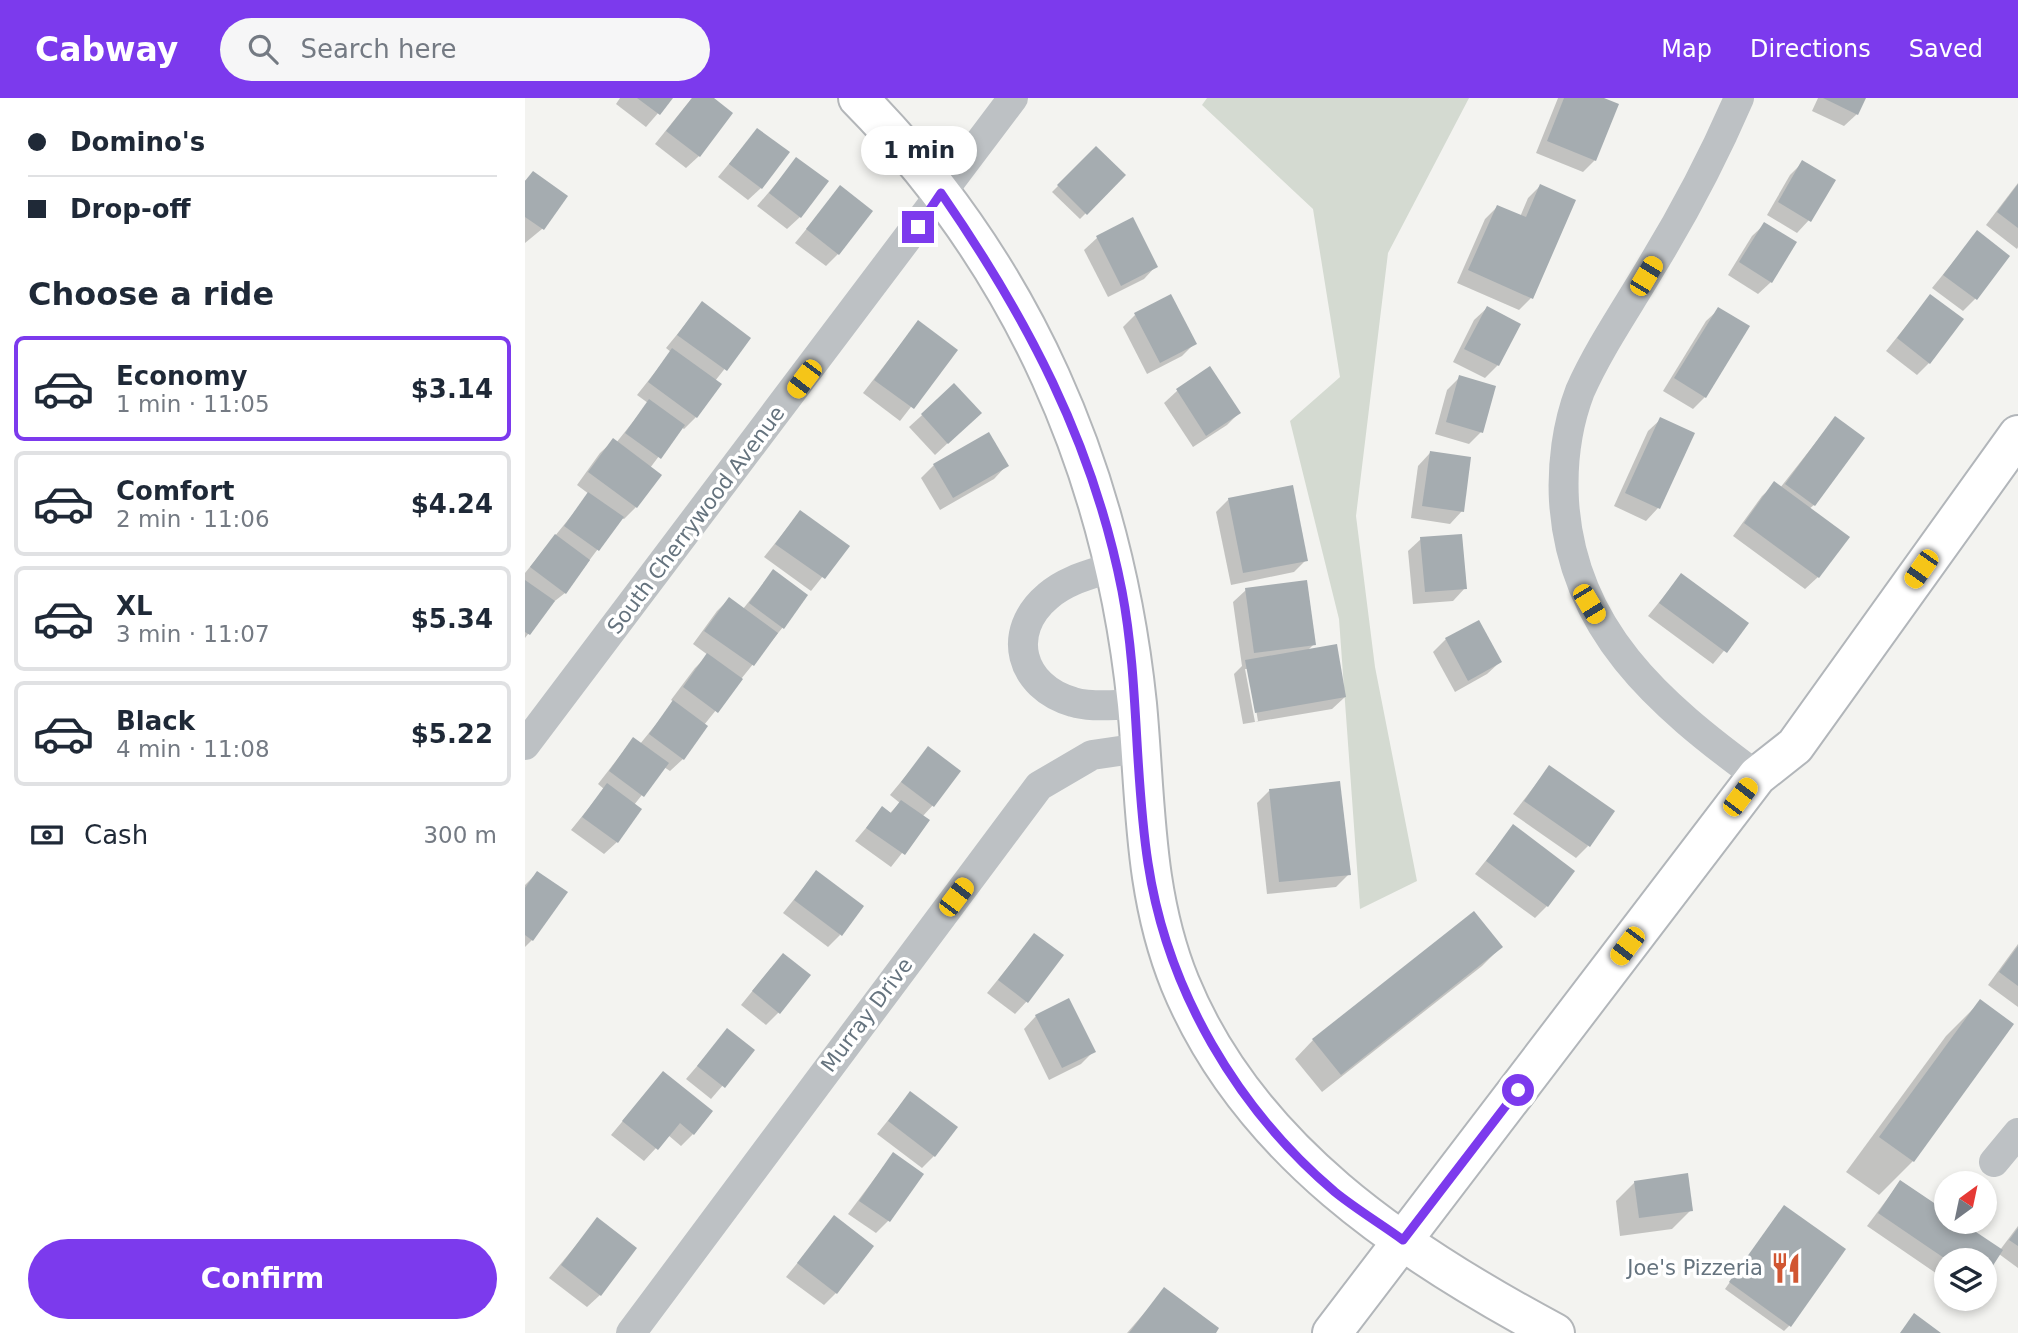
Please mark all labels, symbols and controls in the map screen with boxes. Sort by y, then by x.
search box [220,18,710,81]
text: Cabway [35,30,178,69]
icon: search [244,30,282,68]
text: Search here [300,34,457,64]
text: Map [1661,35,1712,63]
text: Directions [1750,35,1871,63]
text: Saved [1909,35,1983,63]
callout: 1 min [860,125,976,174]
text: Domino's [70,127,205,157]
text: 1 min [883,137,955,163]
text: Drop-off [70,194,191,224]
route end [902,211,934,243]
car [1627,253,1666,299]
text: Choose a ride [28,275,274,313]
car [783,356,826,402]
icon: car [32,357,95,420]
text: Economy [116,361,247,391]
text: $3.14 [411,374,493,404]
text: 1 min · 11:05 [116,391,270,417]
street label: South Cherrywood Avenue [603,401,789,639]
icon: car [32,472,95,535]
text: Comfort [116,476,234,506]
text: $4.24 [411,489,493,519]
text: 2 min · 11:06 [116,506,270,532]
car [1901,546,1942,592]
car [1570,581,1609,627]
icon: car [32,587,95,650]
text: XL [116,591,153,621]
text: $5.34 [411,604,493,634]
text: 3 min · 11:07 [116,621,270,647]
icon: car [32,702,95,765]
text: Black [116,706,195,736]
text: $5.22 [411,719,493,749]
text: 4 min · 11:08 [116,736,270,762]
car [1719,774,1762,820]
icon: cash [28,816,66,854]
text: Cash [84,820,148,850]
text: 300 m [423,822,497,848]
car [935,874,978,920]
car [1606,923,1649,969]
street label: Murray Drive [816,953,918,1077]
route start [1502,1074,1534,1106]
north arrow [1934,1171,1997,1234]
map controls [1934,1171,1997,1311]
button: Confirm [28,1239,497,1319]
button: layers [1934,1248,1997,1311]
restaurant icon: Joe's Pizzeria [1769,1251,1803,1285]
place label: Joe's Pizzeria [1625,1256,1763,1280]

